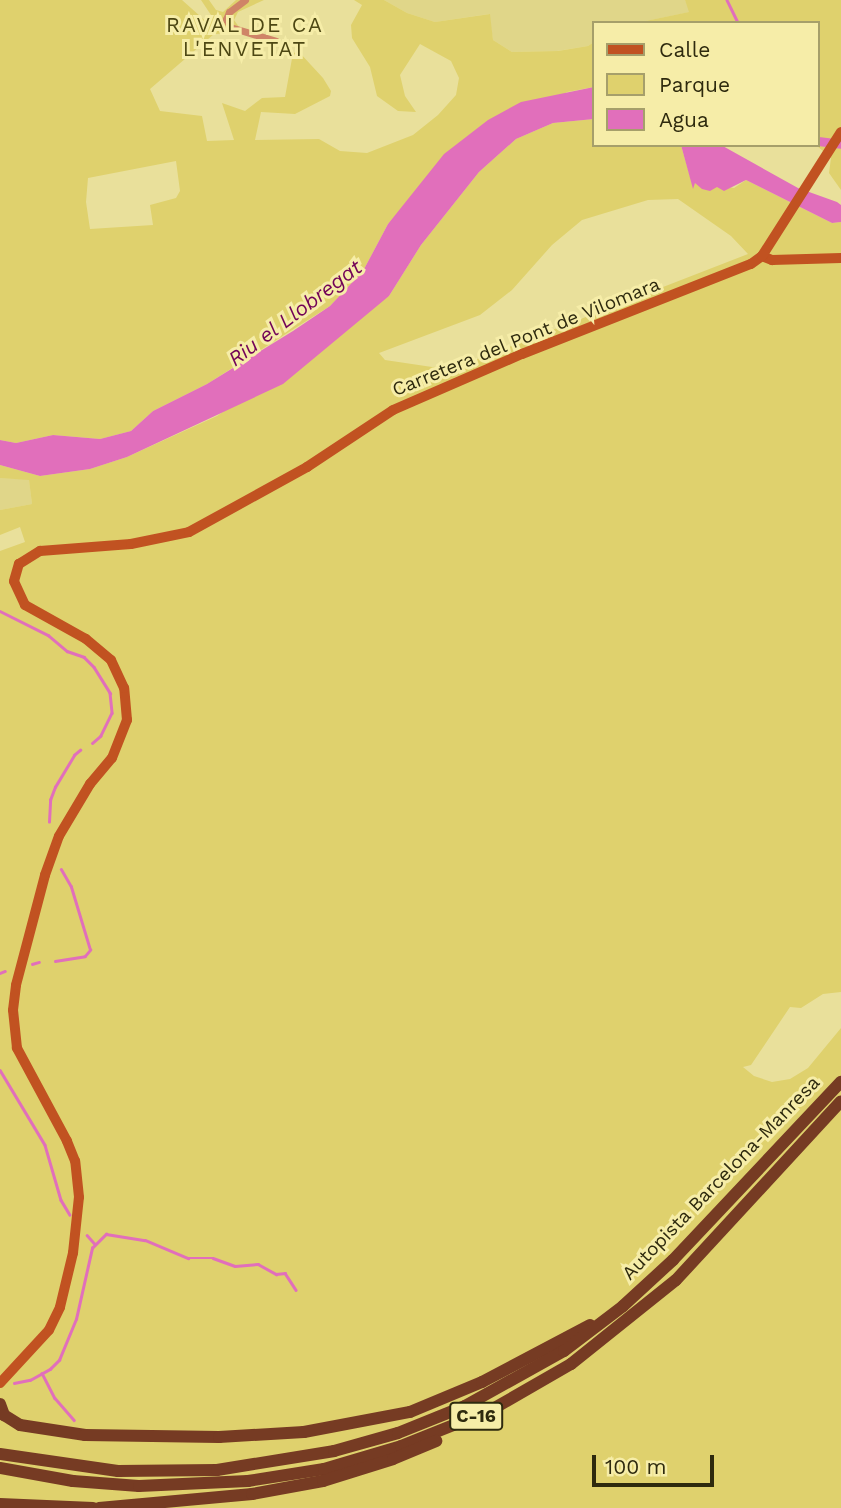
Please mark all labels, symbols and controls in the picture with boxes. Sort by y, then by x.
district label: RAVAL DE CA L'ENVETAT [167,12,323,62]
legend [592,21,820,147]
text: Calle [659,37,710,62]
text: Parque [659,72,730,97]
text: Agua [659,107,709,132]
water label: Riu el Llobregat [223,254,367,372]
street label: Carretera del Pont de Vilomara [388,272,664,402]
street label: Autopista Barcelona-Manresa [617,1071,825,1285]
road number: C-16 [448,1401,504,1430]
scale bar [596,1442,718,1486]
text: 100 m [605,1454,667,1479]

